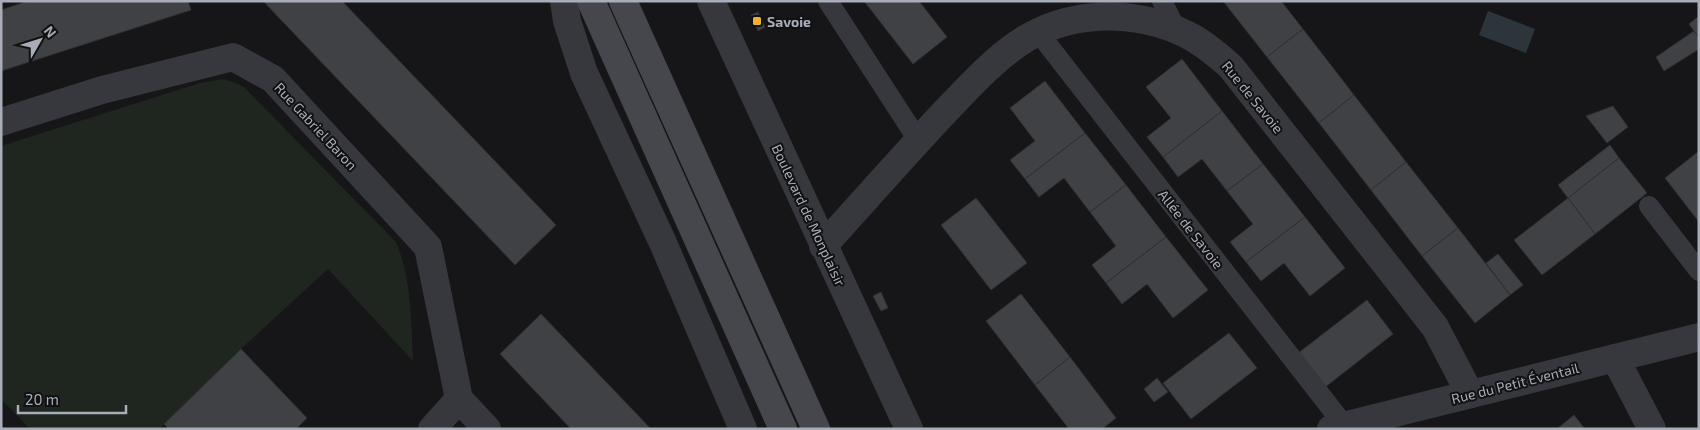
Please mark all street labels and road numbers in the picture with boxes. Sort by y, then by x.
street label: Rue de Savoie [1219,58,1287,136]
street label: Rue Gabriel Baron [271,79,361,173]
street label: Boulevard de Monplaisir [769,141,850,289]
street label: Allée de Savoie [1155,186,1227,272]
street label: Rue du Petit Éventail [1449,359,1581,407]

